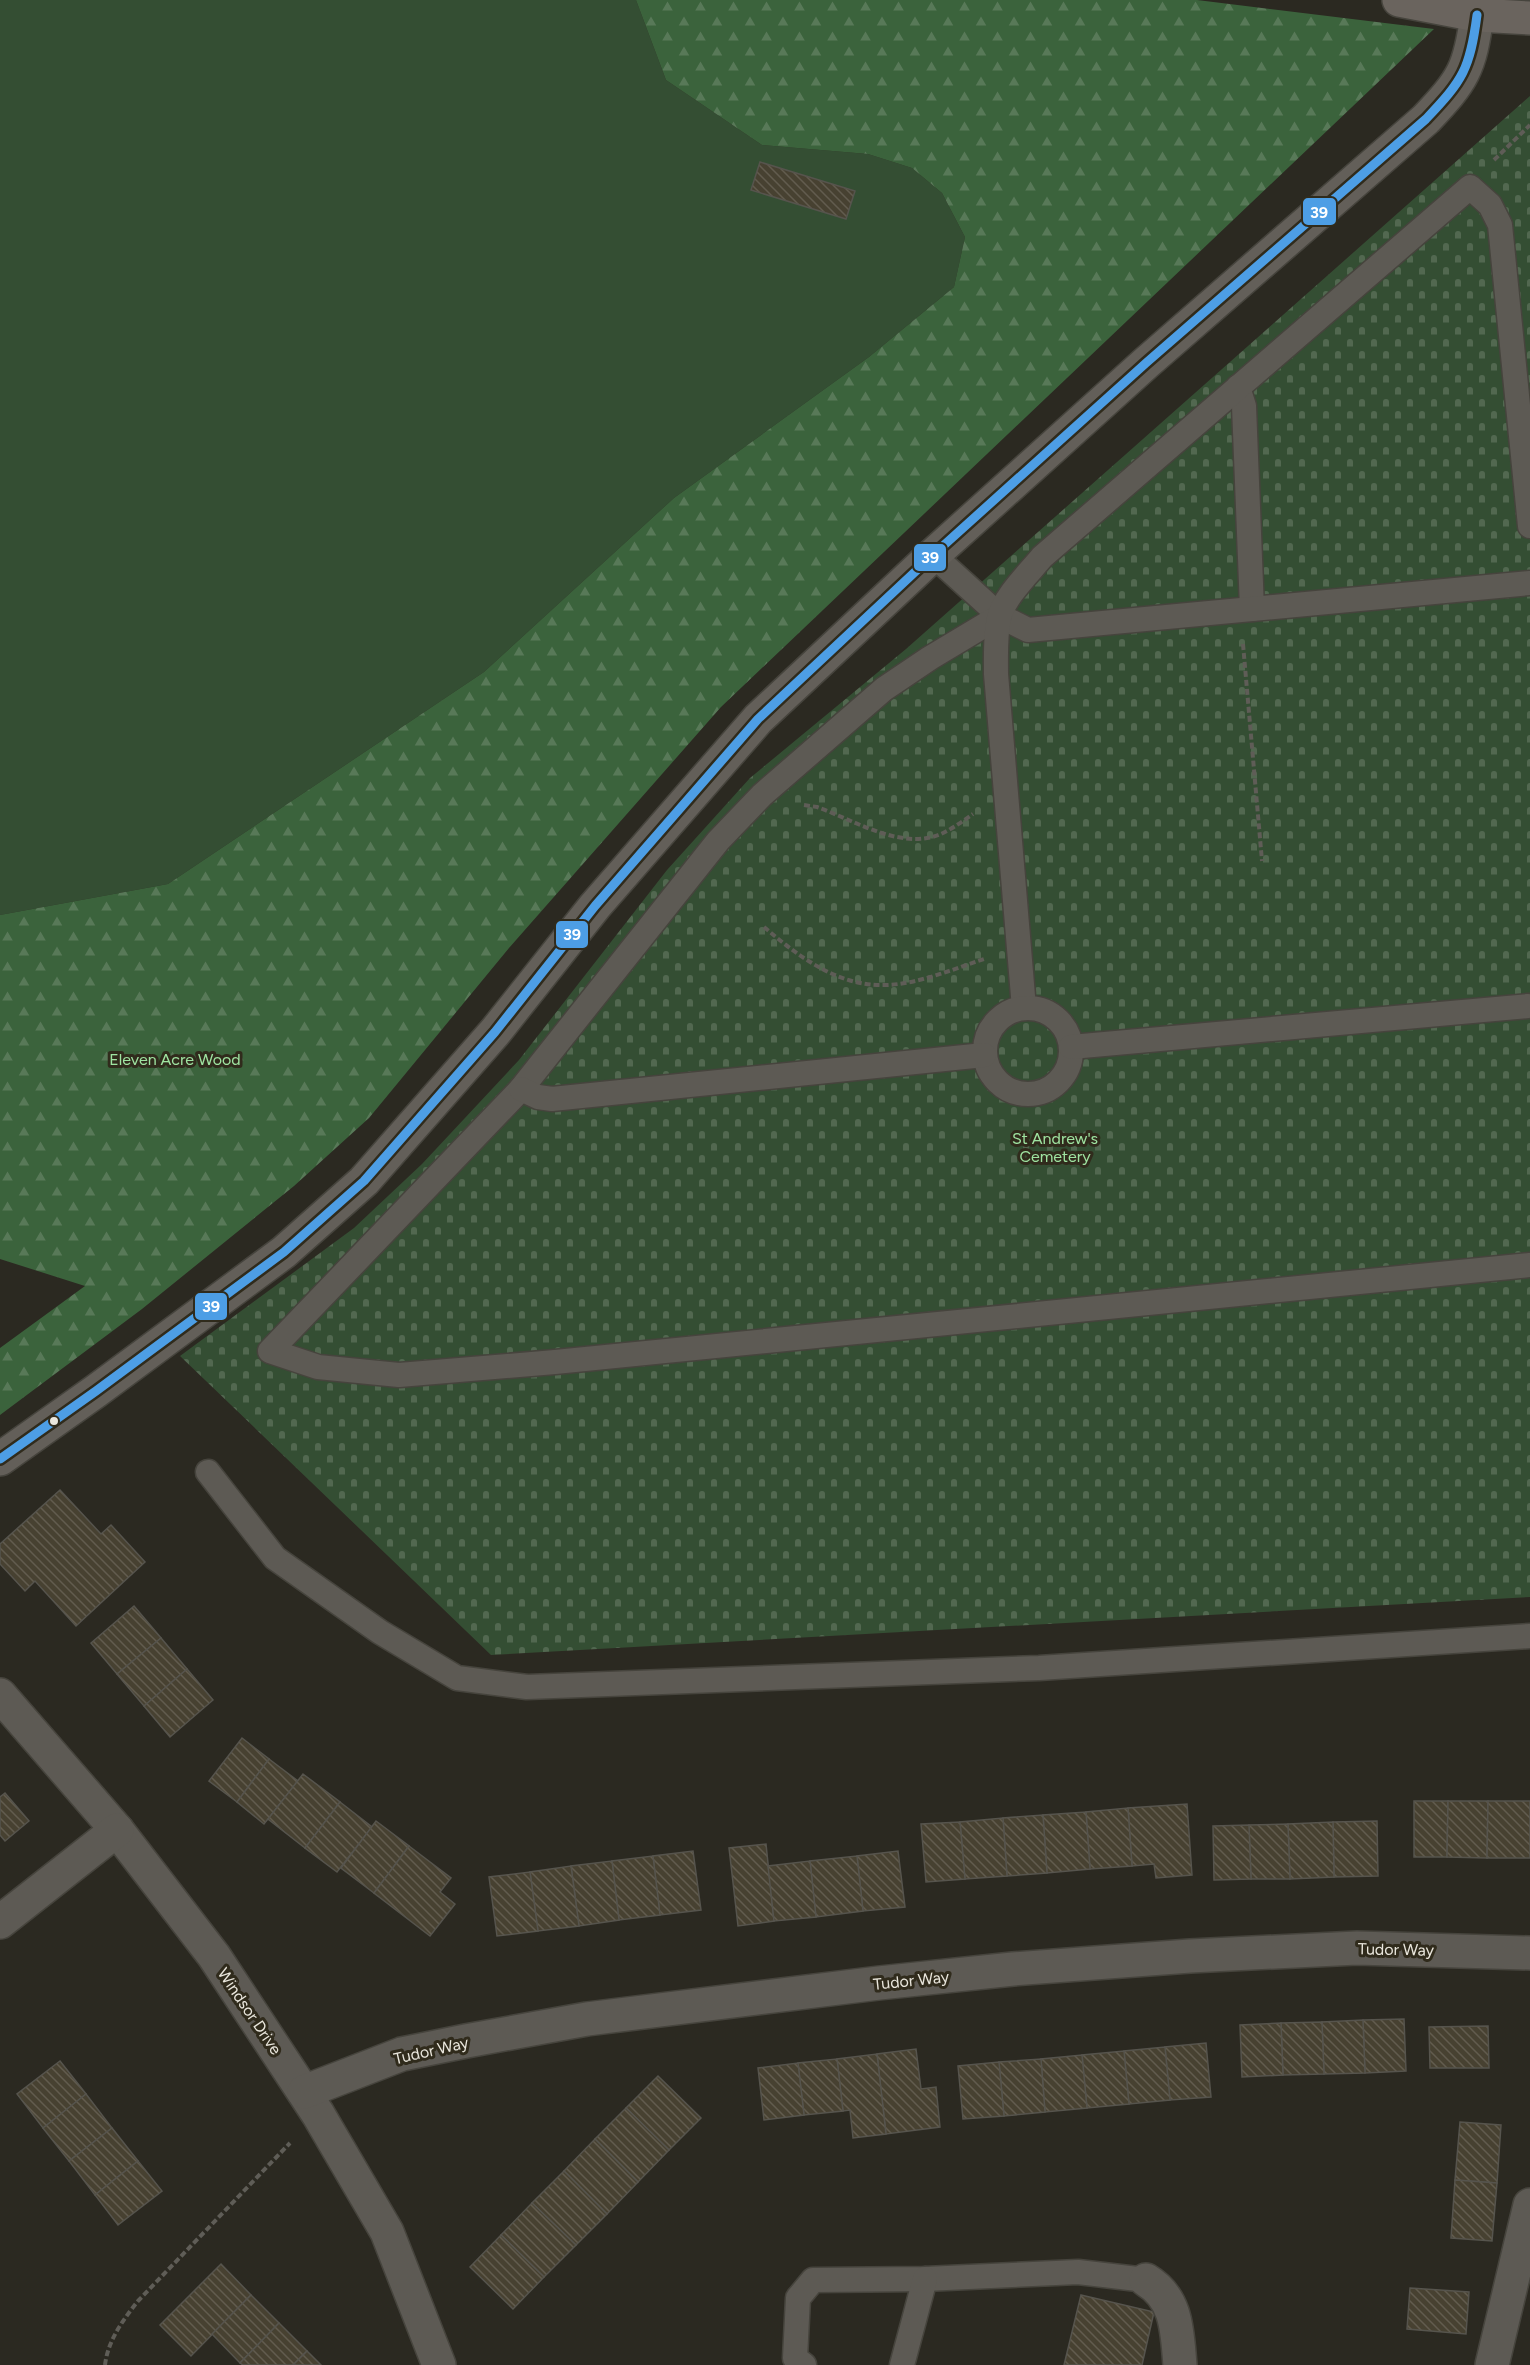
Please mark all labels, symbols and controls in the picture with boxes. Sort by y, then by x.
line badge: 39 [1302,197,1337,226]
text: 39 [1310,203,1328,222]
line badge: 39 [913,543,947,572]
text: 39 [921,548,939,567]
line badge: 39 [555,920,589,949]
text: 39 [563,925,581,944]
park label: Eleven Acre Wood [109,1050,241,1069]
park label: St Andrew's Cemetery [1012,1129,1098,1166]
line badge: 39 [194,1292,228,1321]
text: 39 [202,1297,220,1316]
unlabelled marker [48,1415,60,1427]
street label: Tudor Way [1358,1939,1435,1960]
street label: Windsor Drive [214,1964,286,2058]
street label: Tudor Way [872,1967,951,1994]
street label: Tudor Way [392,2033,471,2068]

